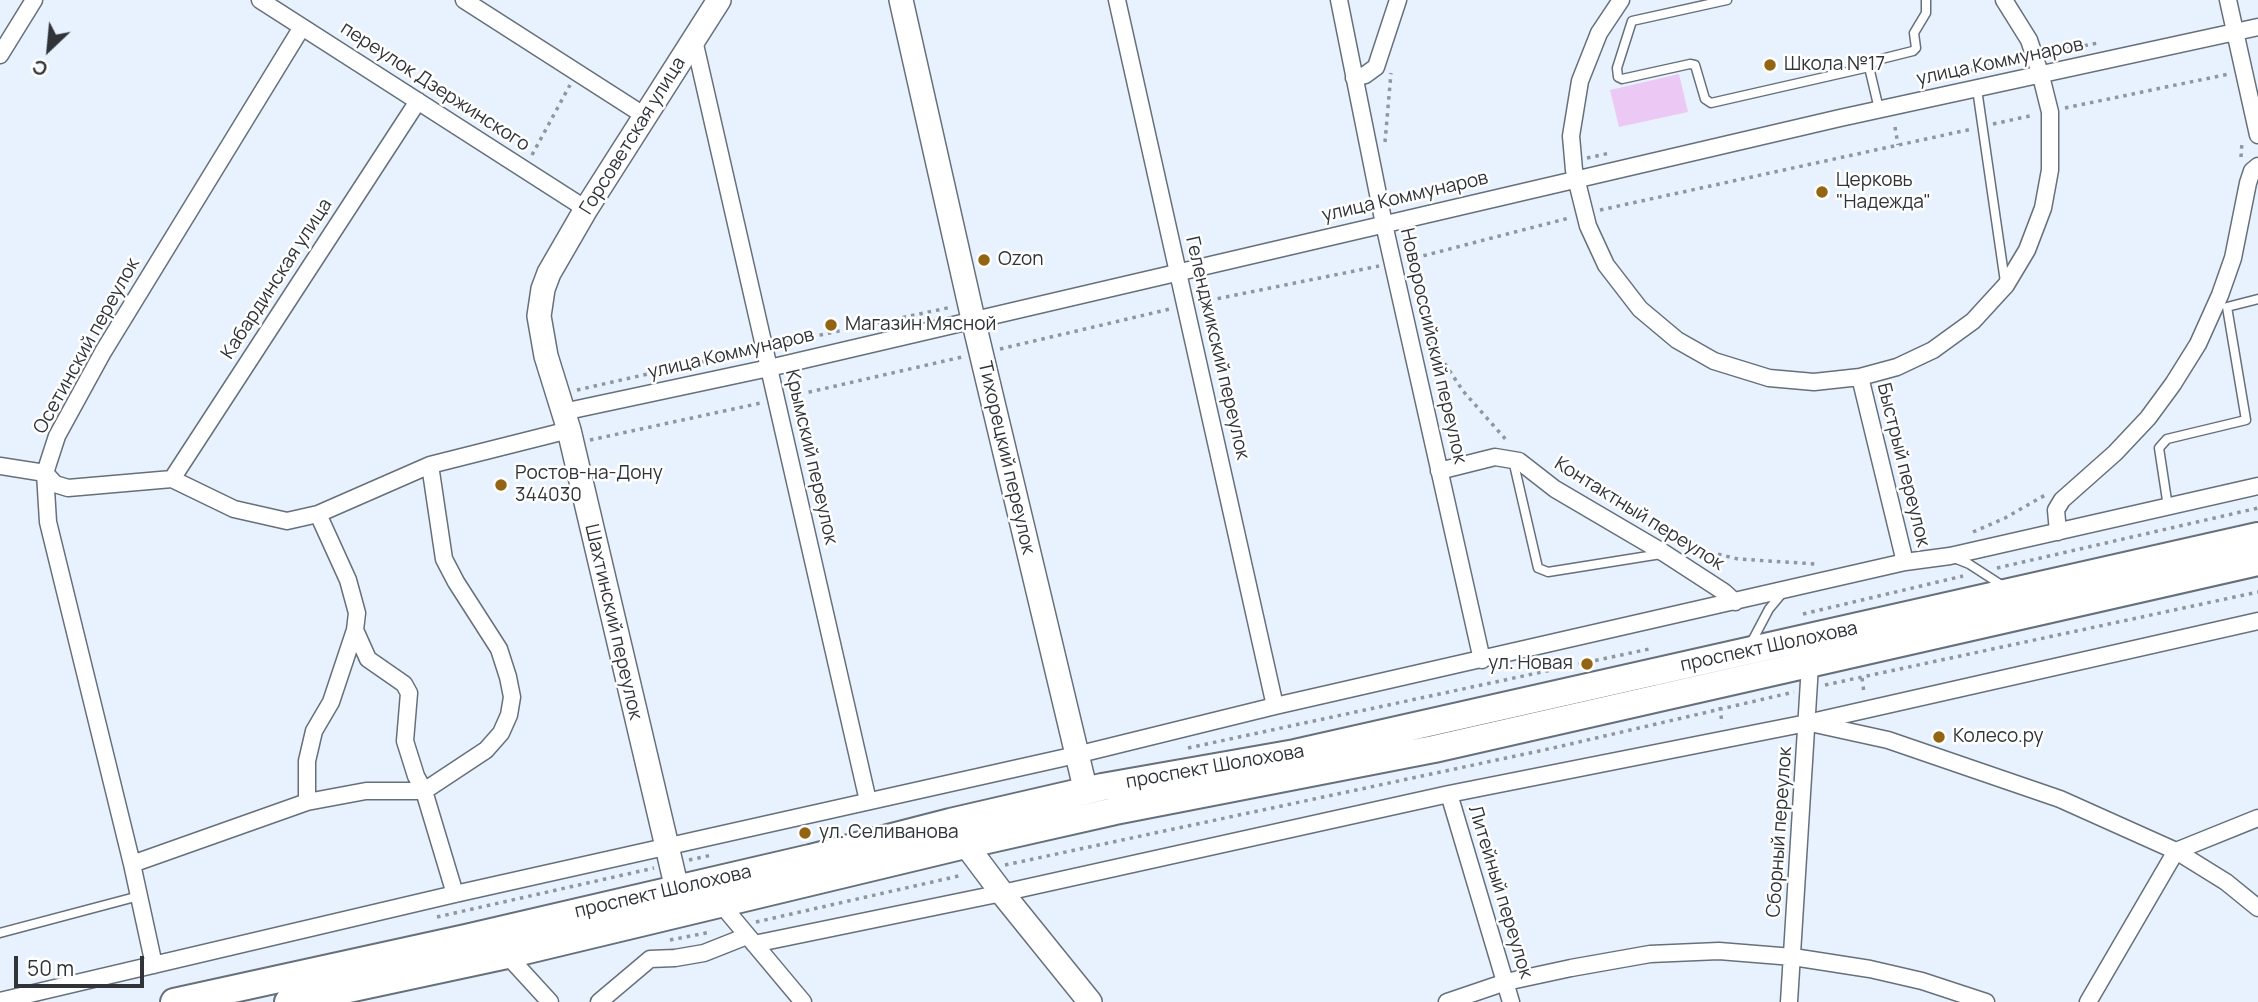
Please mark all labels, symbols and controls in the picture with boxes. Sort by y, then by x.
north arrow [14,14,84,84]
street label: переулок Дзержинского [336,17,534,157]
street label: улица Коммунаров [1915,33,2085,91]
text: С [28,53,52,83]
street label: Горсоветская улица [575,53,691,219]
place label: Школа №17 [1784,54,1885,76]
marker: Школа №17 [1762,57,1778,73]
street label: улица Коммунаров [1320,167,1490,227]
place label: Церковь "Надежда" [1836,170,1931,214]
marker: Церковь "Надежда" [1814,184,1830,200]
street label: Кабардинская улица [217,195,337,363]
street label: Новороссийский переулок [1395,226,1471,466]
street label: Геленджикский переулок [1180,234,1254,462]
place label: Ozon [998,249,1044,271]
marker: Ozon [976,252,992,268]
street label: Осетинский переулок [29,254,145,438]
place label: Магазин Мясной [845,314,996,336]
marker: Магазин Мясной [823,317,839,333]
street label: улица Коммунаров [646,324,816,384]
street label: Тихорецкий переулок [973,359,1039,557]
street label: Крымский переулок [780,367,842,547]
street label: Быстрый переулок [1872,381,1934,549]
street label: Контактный переулок [1550,452,1728,576]
place label: Ростов-на-Дону 344030 [515,463,663,507]
marker: Ростов-на-Дону 344030 [493,477,509,493]
street label: Шахтинский переулок [579,522,647,722]
street label: проспект Шолохова [1678,617,1860,677]
place label: ул. Новая [1488,653,1573,675]
marker: ул. Новая [1579,656,1595,672]
place label: Колесо.ру [1953,726,2044,748]
marker: Колесо.ру [1931,729,1947,745]
street label: проспект Шолохова [1124,740,1306,794]
street label: Сборный переулок [1763,746,1797,918]
street label: Литейный переулок [1463,803,1537,981]
place label: ул. Селиванова [819,822,959,844]
marker: ул. Селиванова [797,825,813,841]
street label: проспект Шолохова [572,861,754,923]
scale bar [18,942,147,986]
text: 50 m [27,954,74,982]

